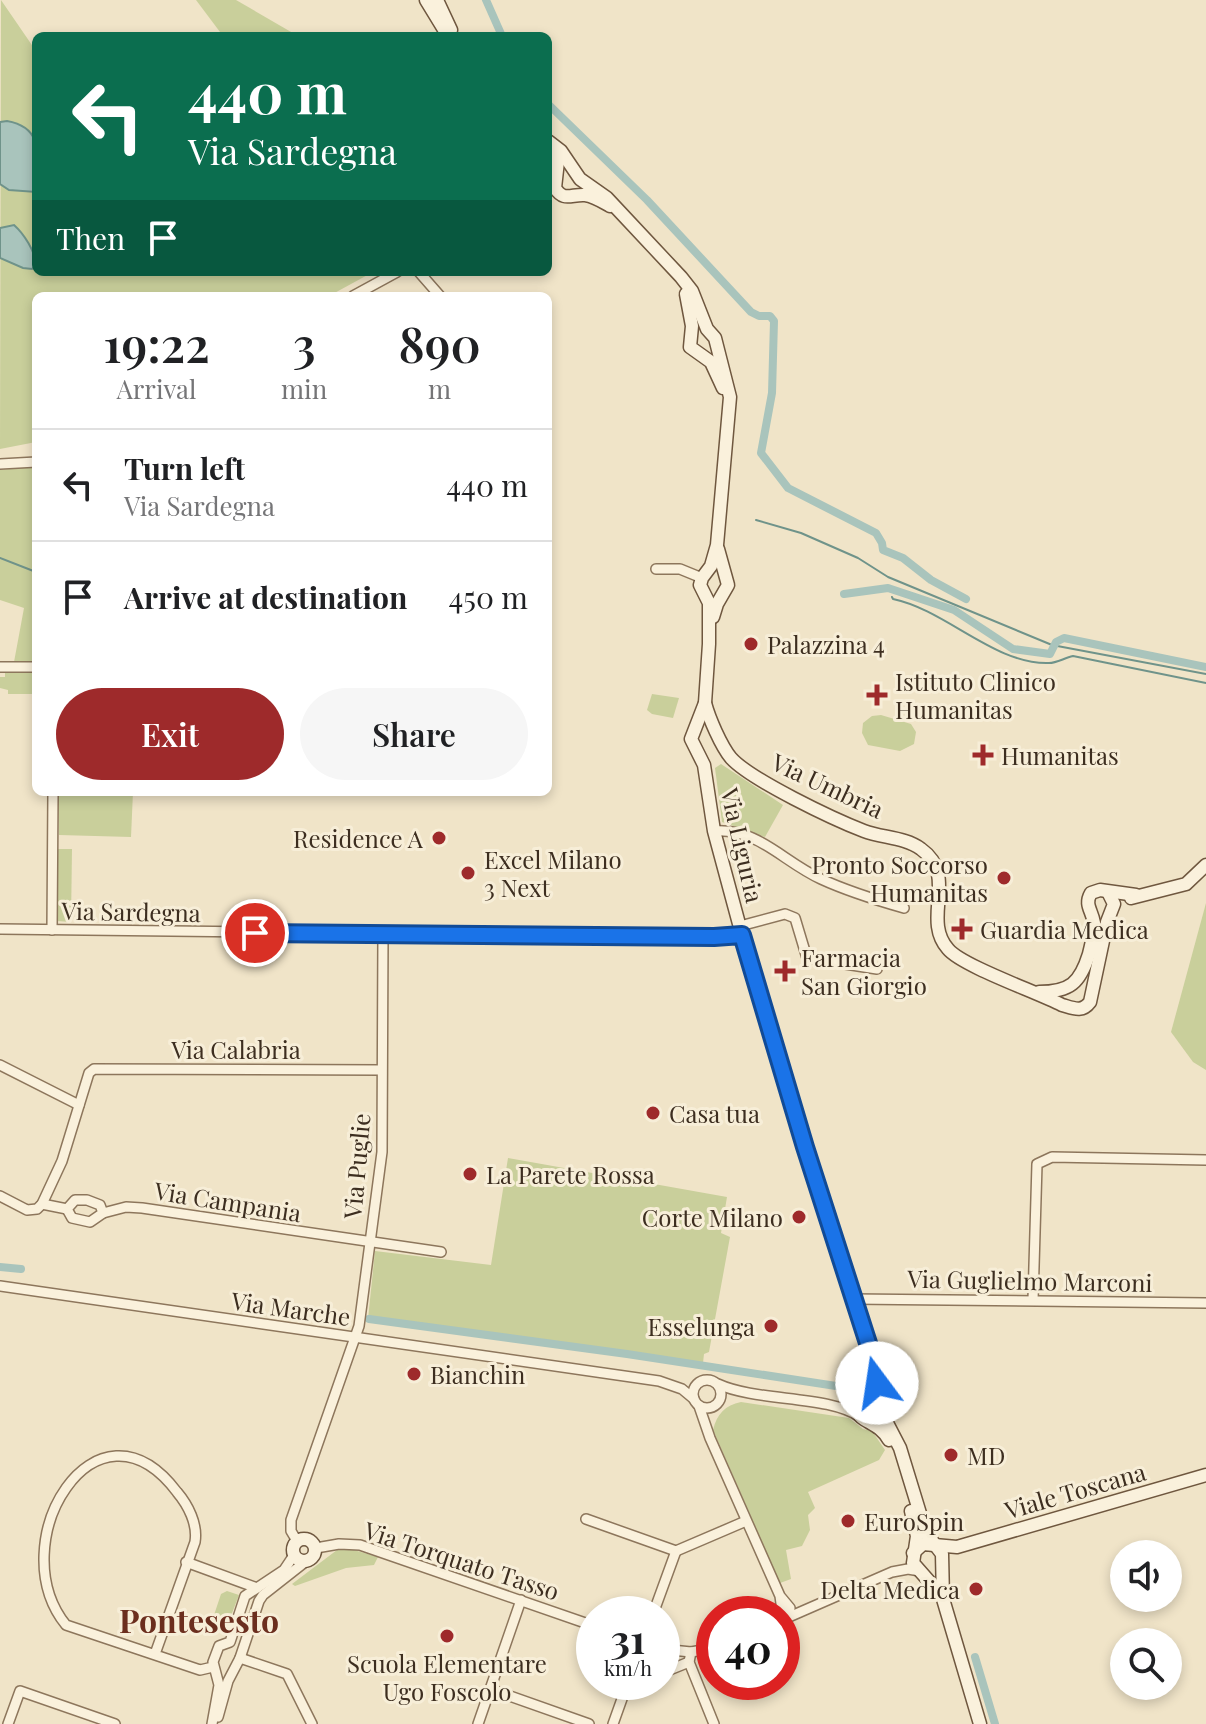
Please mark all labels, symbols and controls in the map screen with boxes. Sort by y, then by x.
text: 440 m [188,54,347,129]
icon: left [56,64,160,168]
text: Via Sardegna [188,126,397,174]
icon: arrive [141,216,185,260]
text: Then [56,218,125,258]
text: 19:22 [103,311,210,375]
text: 3 [293,311,315,375]
text: 890 [398,311,481,375]
text: Arrival [116,371,197,406]
text: min [281,371,327,406]
text: m [428,371,451,406]
text: Turn left [124,448,245,488]
icon: left [56,463,100,507]
text: 440 m [446,465,528,505]
text: Via Sardegna [124,488,275,523]
icon: arrive [56,575,100,619]
text: Arrive at destination [124,577,407,617]
text: 450 m [449,577,528,617]
place label: Palazzina 4 [767,628,885,660]
marker: Palazzina 4 [742,635,760,653]
place label: Istituto Clinico Humanitas [895,665,1056,725]
marker: Istituto Clinico Humanitas [866,684,888,706]
button: Exit [56,688,284,780]
button: Share [300,688,528,780]
place label: Humanitas [1001,739,1119,771]
marker: Humanitas [972,744,994,766]
street label: Via Umbria [766,745,889,825]
street label: Via Liguria [714,784,772,905]
place label: Residence A [293,822,424,854]
marker: Residence A [430,829,448,847]
place label: Excel Milano 3 Next [484,843,622,903]
place label: Pronto Soccorso Humanitas [812,848,988,908]
marker: Excel Milano 3 Next [459,864,477,882]
marker: Pronto Soccorso Humanitas [995,869,1013,887]
street label: Via Sardegna [60,894,201,928]
pin [221,899,289,967]
icon: arrive [233,911,277,955]
place label: Guardia Medica [980,913,1149,945]
marker: Guardia Medica [951,918,973,940]
place label: Farmacia San Giorgio [801,941,927,1001]
marker: Farmacia San Giorgio [776,962,794,980]
street label: Via Calabria [170,1033,301,1065]
place label: Casa tua [669,1097,760,1129]
marker: Casa tua [644,1104,662,1122]
street label: Via Puglie [335,1112,377,1221]
place label: La Parete Rossa [486,1158,655,1190]
marker: La Parete Rossa [461,1165,479,1183]
street label: Via Campania [151,1173,304,1228]
place label: Corte Milano [642,1201,783,1233]
marker: Corte Milano [790,1208,808,1226]
street label: Via Guglielmo Marconi [906,1262,1153,1298]
street label: Via Marche [228,1284,353,1332]
place label: Esselunga [648,1310,755,1342]
marker: Esselunga [762,1317,780,1335]
position arrow [835,1341,919,1425]
place label: Bianchin [430,1358,525,1390]
marker: Bianchin [405,1365,423,1383]
place label: MD [967,1439,1005,1471]
marker: MD [942,1446,960,1464]
street label: Viale Toscana [1000,1455,1149,1526]
place label: EuroSpin [864,1505,964,1537]
marker: EuroSpin [839,1512,857,1530]
street label: Via Torquato Tasso [359,1513,564,1607]
map controls [1110,1540,1182,1700]
button: sound [1110,1540,1182,1612]
place label: Delta Medica [820,1573,960,1605]
marker: Delta Medica [967,1580,985,1598]
speed limit sign: 40 [696,1596,800,1700]
district label: Pontesesto [119,1598,279,1641]
text: 31 [611,1611,645,1664]
marker: Scuola Elementare Ugo Foscolo [438,1627,456,1645]
button: search [1110,1628,1182,1700]
place label: Scuola Elementare Ugo Foscolo [347,1647,547,1707]
text: km/h [604,1654,652,1681]

